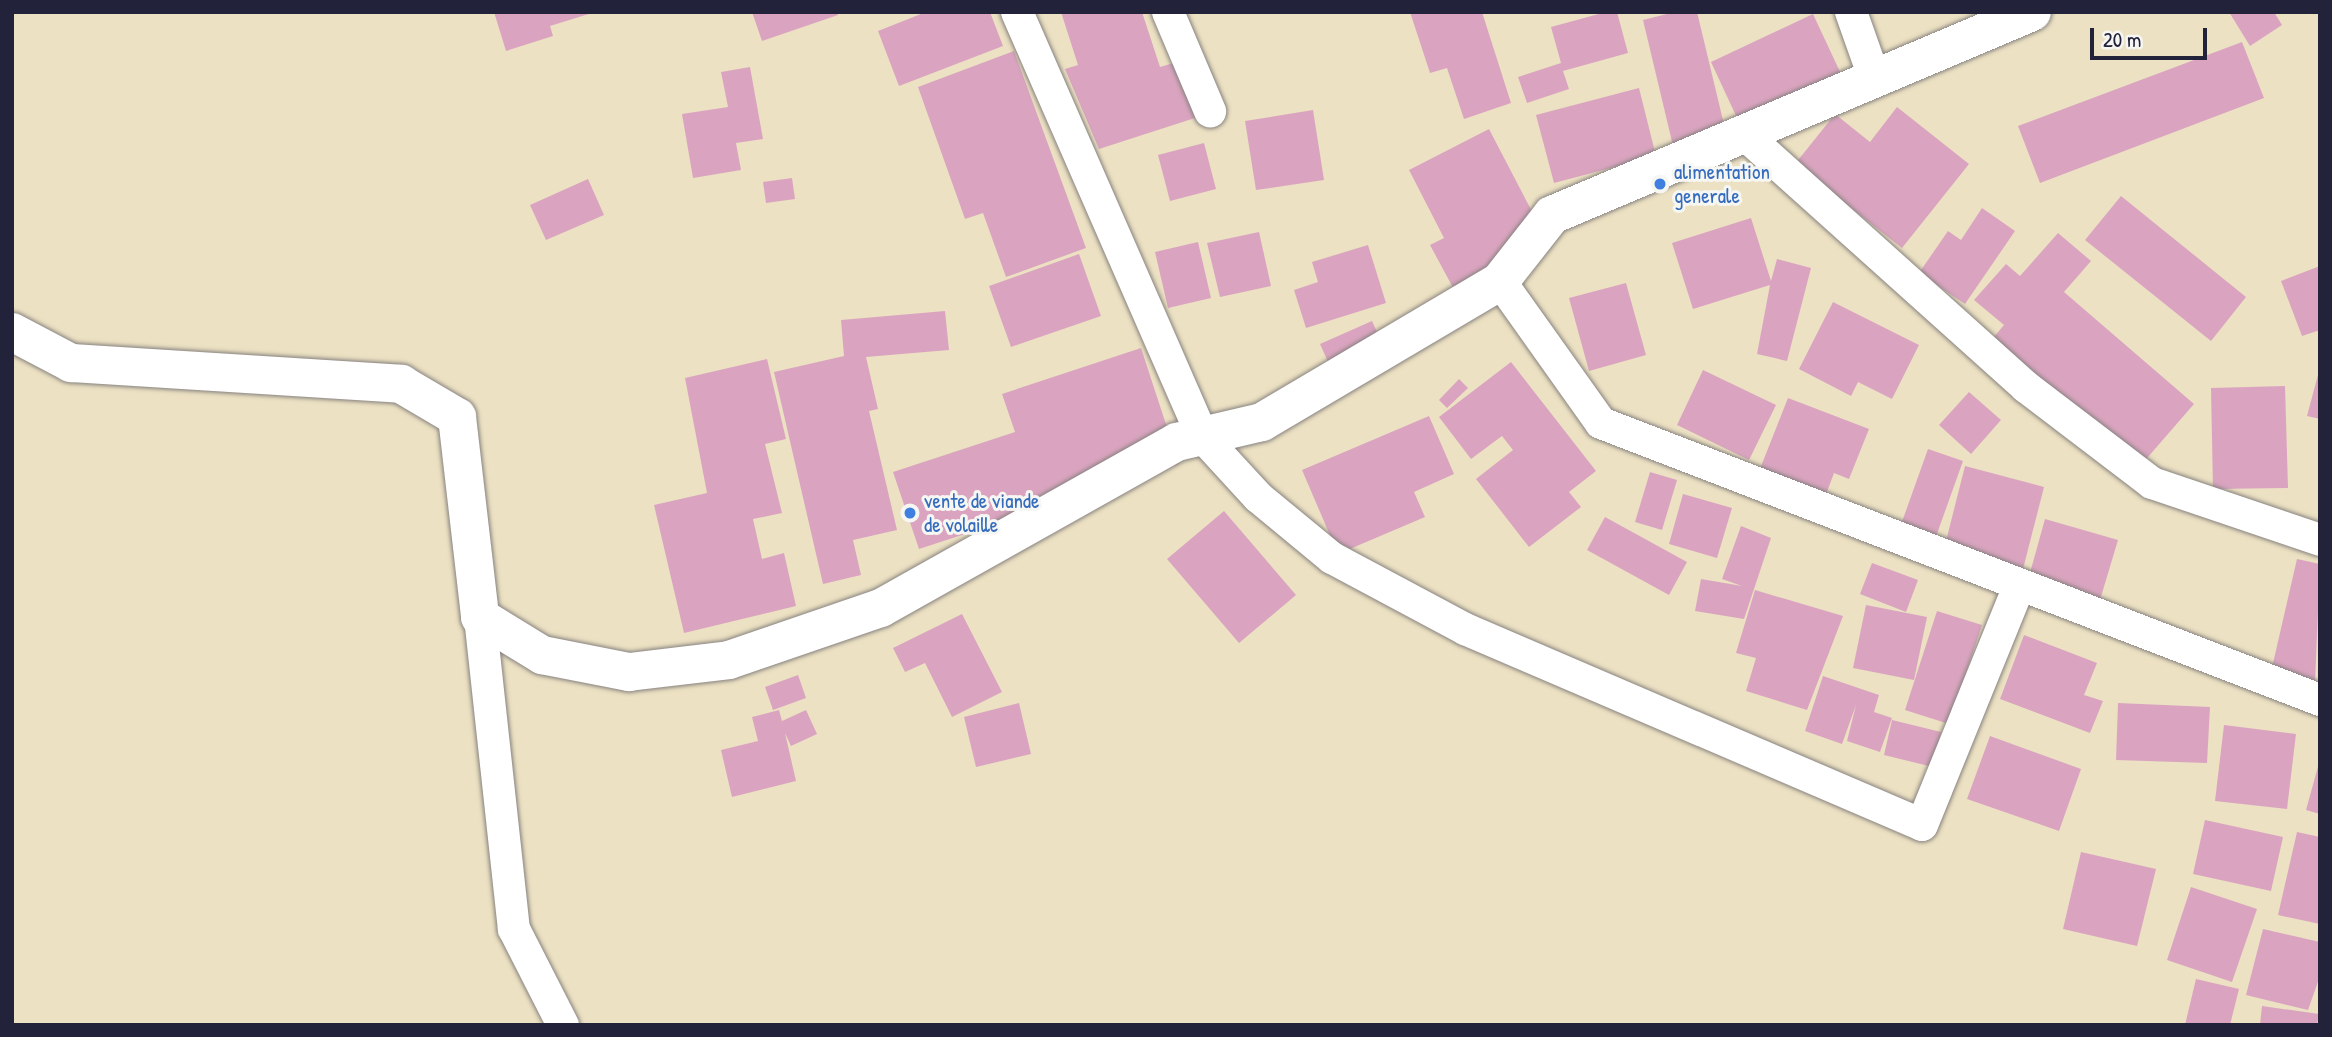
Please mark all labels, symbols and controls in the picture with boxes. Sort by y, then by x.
scale bar [2094,14,2211,58]
text: 20 m [2103,25,2141,54]
place label: alimentation generale [1674,159,1770,209]
marker: alimentation generale [1652,176,1668,192]
place label: vente de viande de volaille [924,488,1039,538]
marker: vente de viande de volaille [902,505,918,521]

